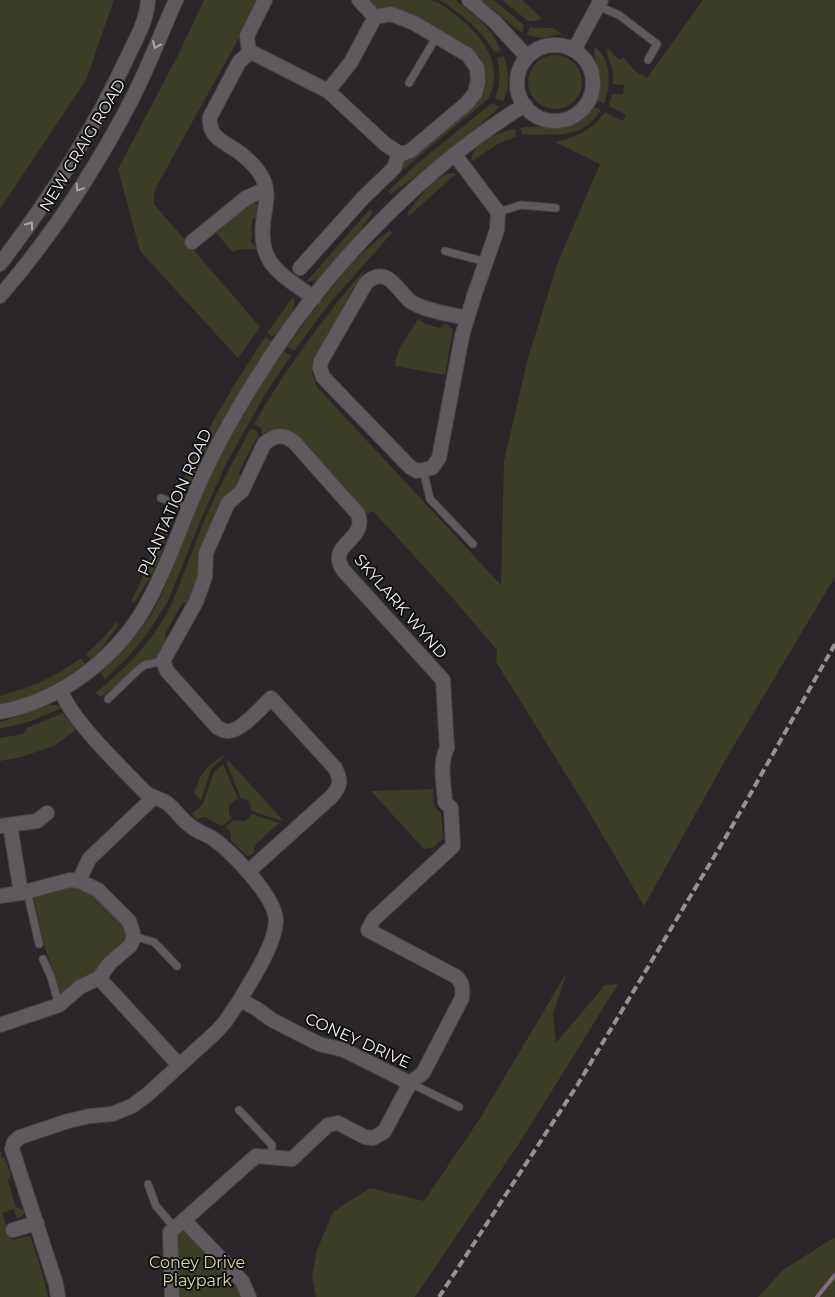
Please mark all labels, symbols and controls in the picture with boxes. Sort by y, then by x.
one-way arrow [152,40,162,49]
street label: NEW CRAIG ROAD [35,76,129,215]
one-way arrow [76,182,86,191]
one-way arrow [24,222,32,231]
street label: PLANTATION ROAD [133,426,215,579]
street label: SKYLARK WYND [350,550,451,662]
street label: CONEY DRIVE [302,1009,413,1072]
park label: Coney Drive Playpark [149,1253,245,1290]

